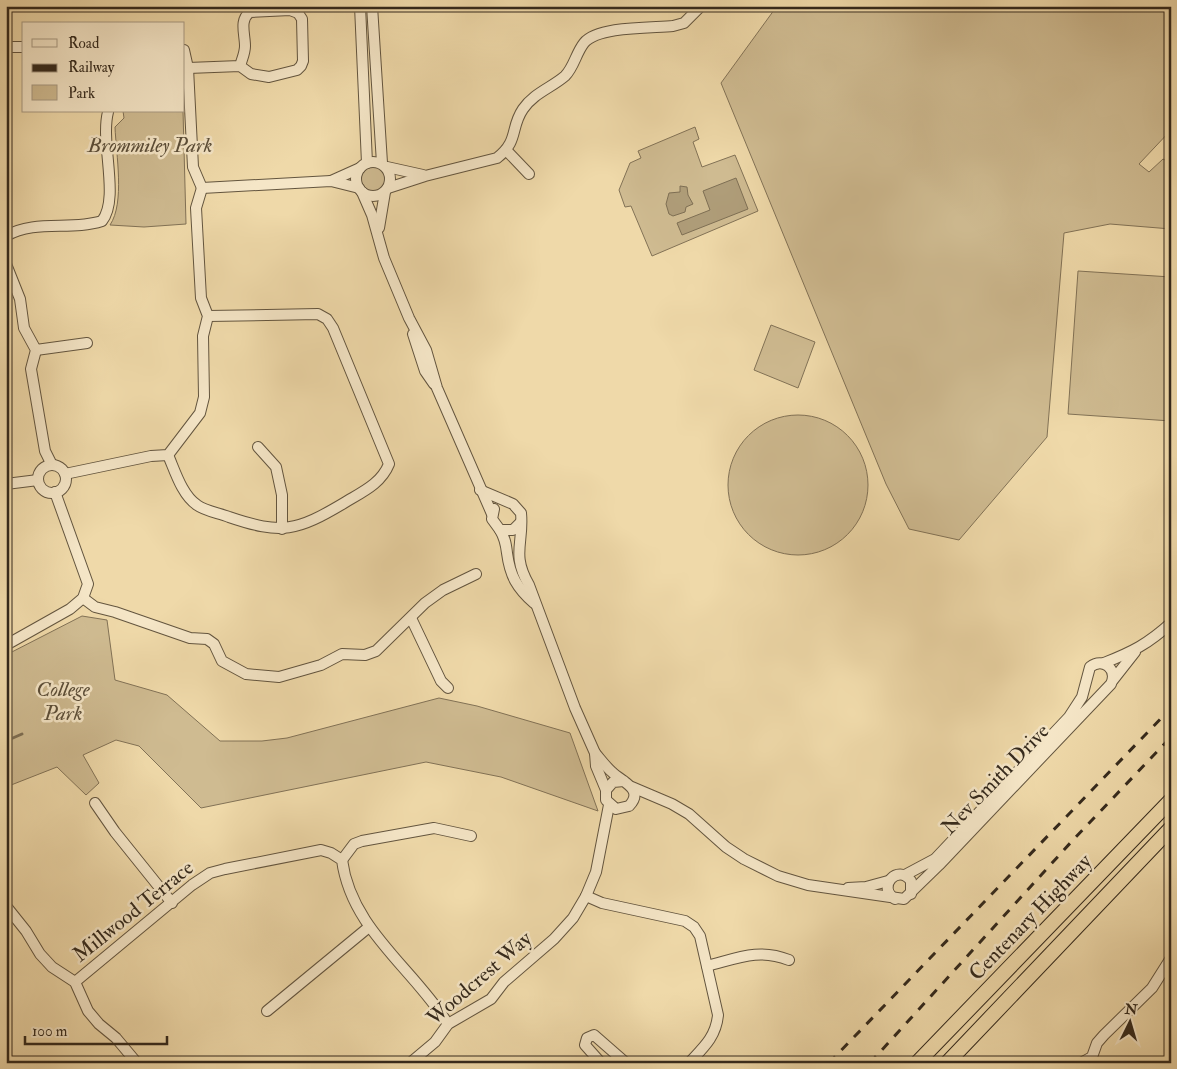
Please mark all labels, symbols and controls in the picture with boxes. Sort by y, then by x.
legend [22,22,185,112]
text: Road [68,34,100,53]
text: Railway [68,58,115,77]
text: Park [68,84,95,103]
park label: Brommiley Park [86,132,213,159]
park label: College Park [36,676,91,727]
street label: Nev Smith Drive [936,718,1055,841]
street label: Centenary Highway [963,848,1098,986]
street label: Millwood Terrace [67,854,199,968]
street label: Woodcrest Way [420,925,538,1032]
north arrow [1104,996,1154,1046]
text: N [1123,1000,1139,1019]
scale bar [25,1014,168,1046]
text: 100 m [32,1022,68,1041]

